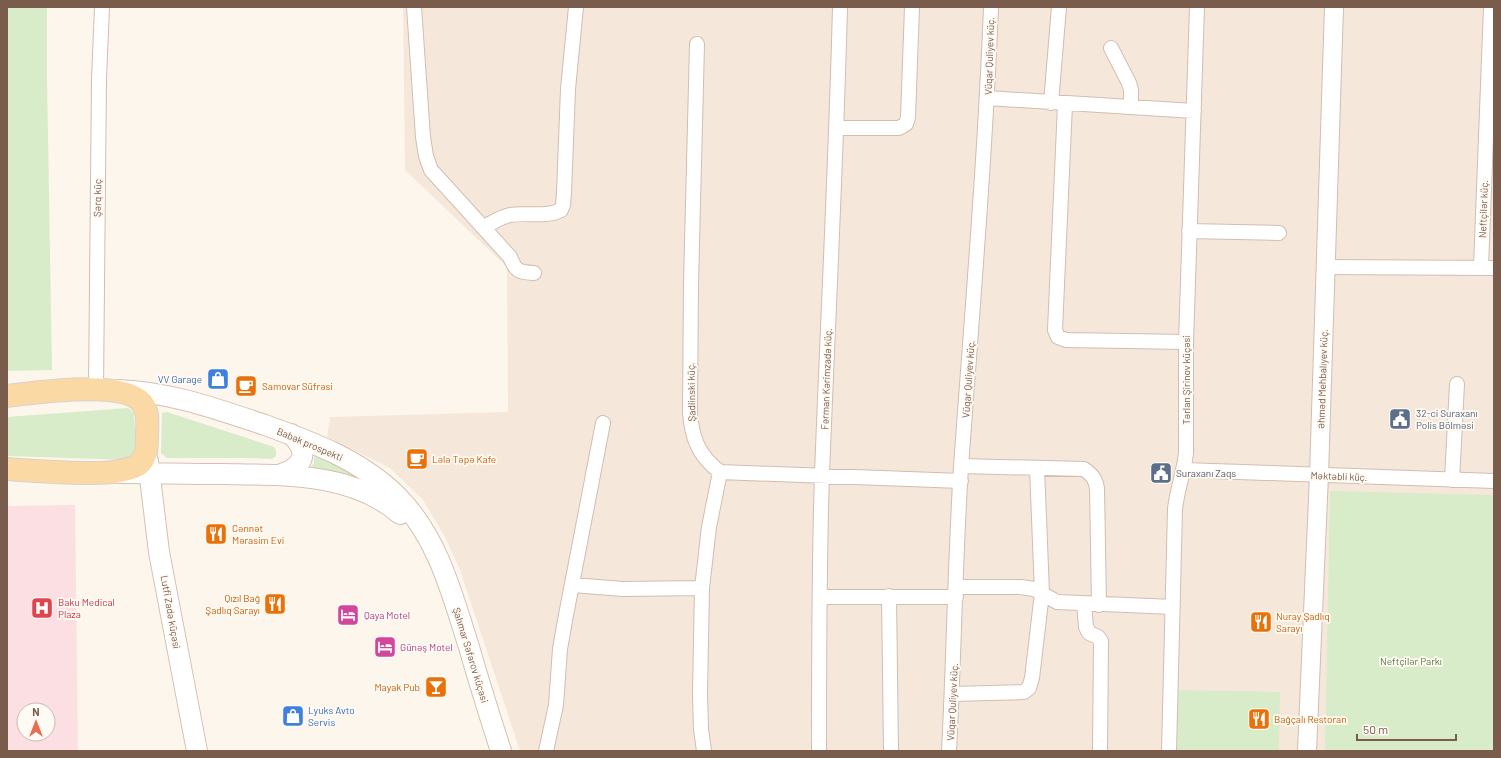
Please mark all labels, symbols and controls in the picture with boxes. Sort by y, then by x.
street label: Vüqar Quliyev küç. [982,17,996,95]
street label: Şərq küç [91,179,103,217]
street label: Neftçilər küç. [1476,180,1490,238]
street label: Fərman Kərimzadə küç. [818,328,834,430]
street label: Əhməd Mehbalıyev küç. [1314,329,1330,429]
street label: Tərlan Şirinov küçəsi [1180,335,1192,425]
street label: Vüqar Quliyev küç. [959,340,977,418]
street label: Şadlinski küç. [684,362,698,422]
shop icon: VV Garage [205,366,231,392]
place label: VV Garage [158,373,202,385]
cafe icon: Samovar Süfrəsi [233,373,259,399]
place label: Samovar Süfrəsi [262,380,333,392]
public building icon: 32-ci Suraxanı Polis Bölməsi [1387,406,1413,432]
place label: 32-ci Suraxanı Polis Bölməsi [1416,407,1478,431]
street label: Babək prospekti [275,425,345,463]
cafe icon: Lələ Təpə Kafe [404,446,430,472]
place label: Lələ Təpə Kafe [432,453,496,465]
public building icon: Suraxanı Zaqs [1148,460,1174,486]
place label: Suraxanı Zaqs [1176,467,1236,479]
street label: Məktəbli küç. [1310,469,1368,483]
restaurant icon: Cənnət Mərasim Evi [203,521,229,547]
place label: Cənnət Mərasim Evi [232,522,284,546]
street label: Lutfi Zadə küçəsi [159,574,183,650]
restaurant icon: Qızıl Bağ Şadlıq Sarayı [262,591,288,617]
place label: Qızıl Bağ Şadlıq Sarayı [205,592,260,616]
hospital icon: Baku Medical Plaza [29,595,55,621]
place label: Baku Medical Plaza [58,596,115,620]
hotel icon: Qaya Motel [335,602,361,628]
street label: Şahmar Səfərov küçəsi [451,606,491,704]
place label: Qaya Motel [364,609,410,621]
restaurant icon: Nuray Şadlıq Sarayı [1248,609,1274,635]
place label: Nuray Şadlıq Sarayı [1276,610,1330,634]
hotel icon: Günəş Motel [372,634,398,660]
place label: Günəş Motel [400,641,453,653]
park label: Neftçilər Parkı [1380,655,1442,667]
street label: Vüqar Quliyev küç. [944,663,960,741]
bar icon: Mayak Pub [423,674,449,700]
place label: Mayak Pub [374,681,420,693]
north arrow [16,702,56,742]
shop icon: Lyuks Avto Servis [280,703,306,729]
place label: Lyuks Avto Servis [308,704,355,728]
text: N [32,705,40,718]
restaurant icon: Bağçalı Restoran [1246,706,1272,732]
place label: Bağçalı Restoran [1274,713,1347,725]
scale bar [1357,716,1456,742]
text: 50 m [1363,722,1388,736]

